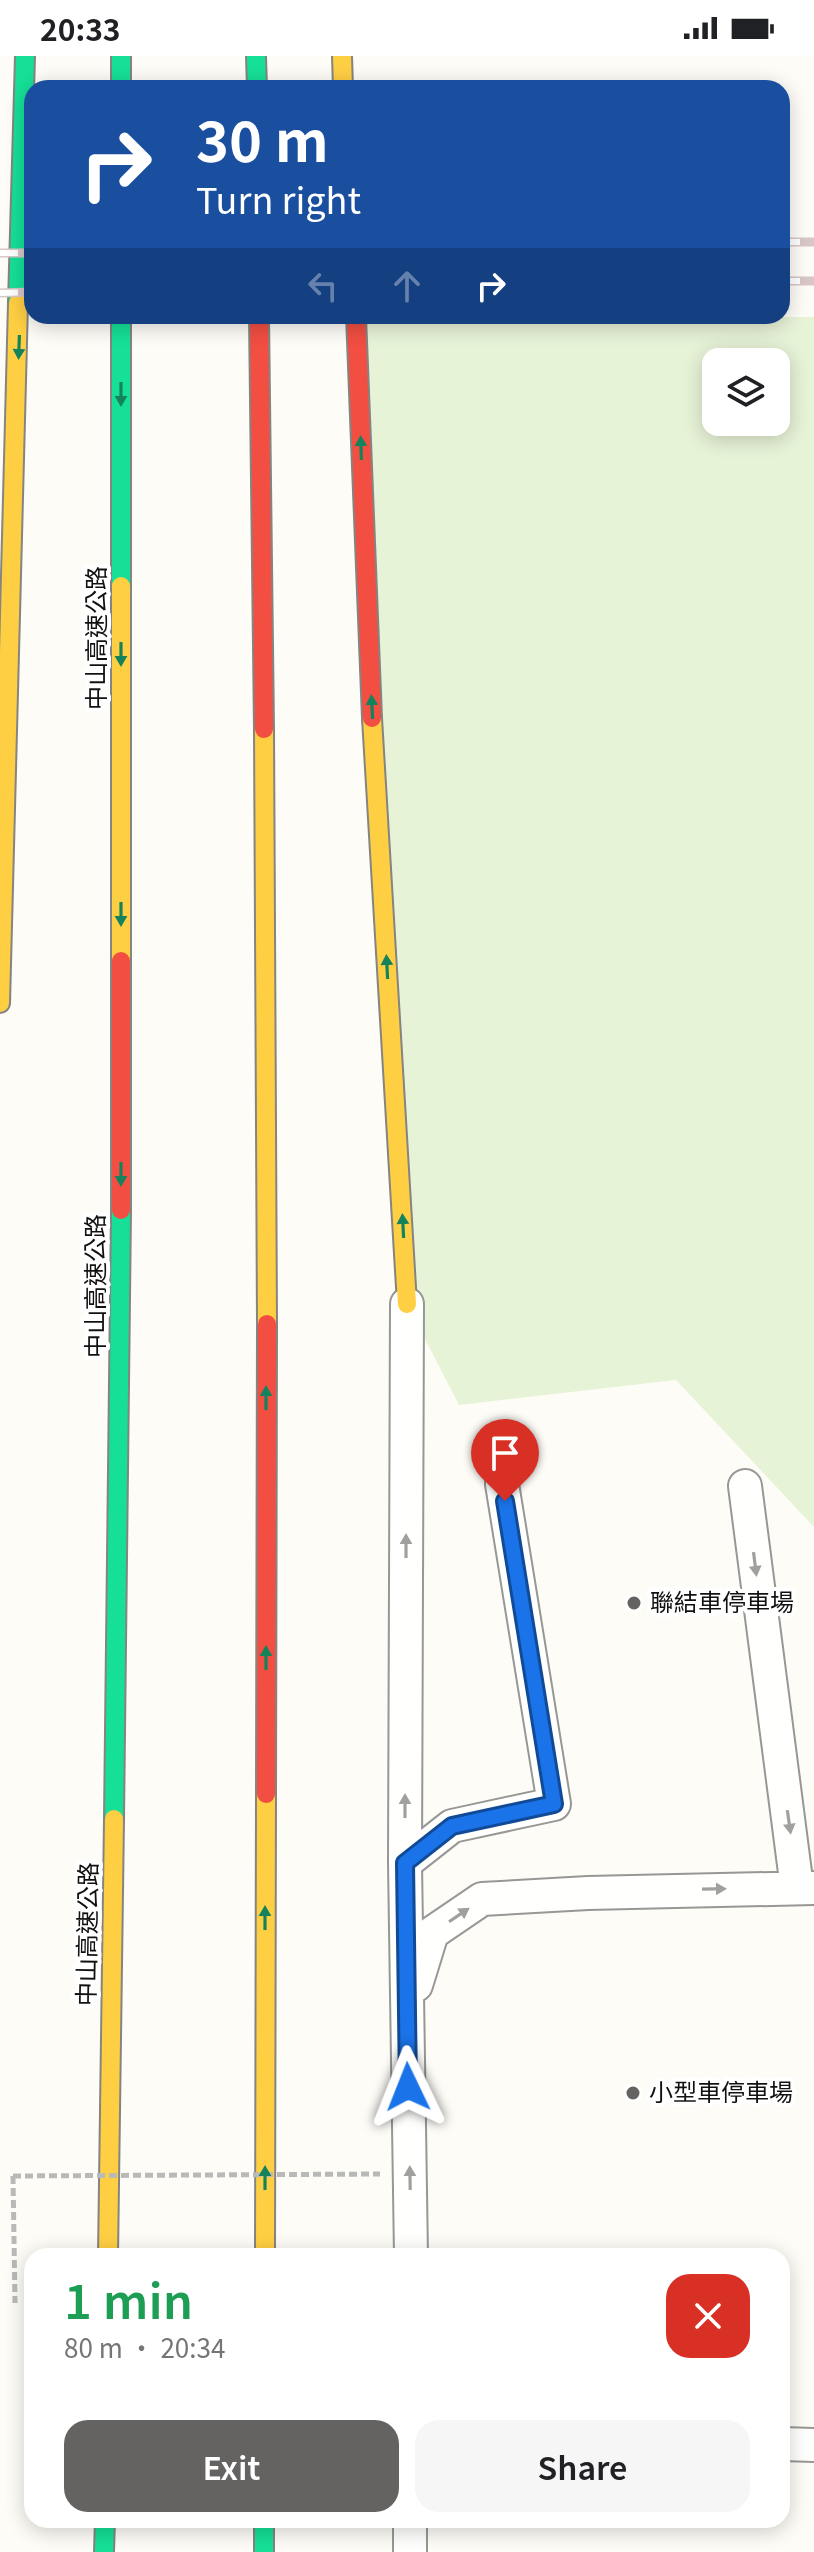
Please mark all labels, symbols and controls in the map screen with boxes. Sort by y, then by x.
text: 20:33 [40,6,121,50]
text: 30 m [196,97,329,178]
icon: right [64,112,168,216]
text: Turn right [196,172,361,224]
icon: left [301,264,345,308]
icon: ahead [385,264,429,308]
icon: right [469,264,513,308]
one-way arrow [12,334,25,360]
map controls [702,348,790,436]
button: layers [702,348,790,436]
one-way arrow [115,382,127,407]
one-way arrow [354,435,367,460]
street label: 中山高速公路 [77,566,112,710]
one-way arrow [115,642,127,667]
one-way arrow [365,694,378,719]
one-way arrow [115,902,127,927]
one-way arrow [380,954,393,979]
one-way arrow [115,1162,127,1187]
one-way arrow [396,1213,409,1238]
street label: 中山高速公路 [76,1214,111,1358]
one-way arrow [260,1385,272,1410]
pin [471,1419,539,1501]
icon: arrive [483,1431,527,1475]
one-way arrow [400,1533,412,1558]
one-way arrow [749,1552,762,1577]
place label: 聯結車停車場 [650,1583,794,1618]
marker: 聯結車停車場 [625,1594,643,1612]
one-way arrow [260,1645,272,1670]
one-way arrow [399,1793,411,1818]
one-way arrow [782,1809,795,1834]
street label: 中山高速公路 [67,1862,104,2006]
one-way arrow [702,1883,727,1895]
one-way arrow [259,1905,271,1930]
one-way arrow [448,1908,469,1923]
position arrow [366,2045,450,2129]
place label: 小型車停車場 [649,2073,793,2108]
marker: 小型車停車場 [624,2084,642,2102]
one-way arrow [259,2165,271,2190]
one-way arrow [403,2165,416,2190]
text: 1 min [64,2263,193,2333]
button: close [666,2274,750,2358]
text: 80 m · 20:34 [64,2328,225,2365]
button: Exit [64,2420,399,2512]
button: Share [415,2420,750,2512]

